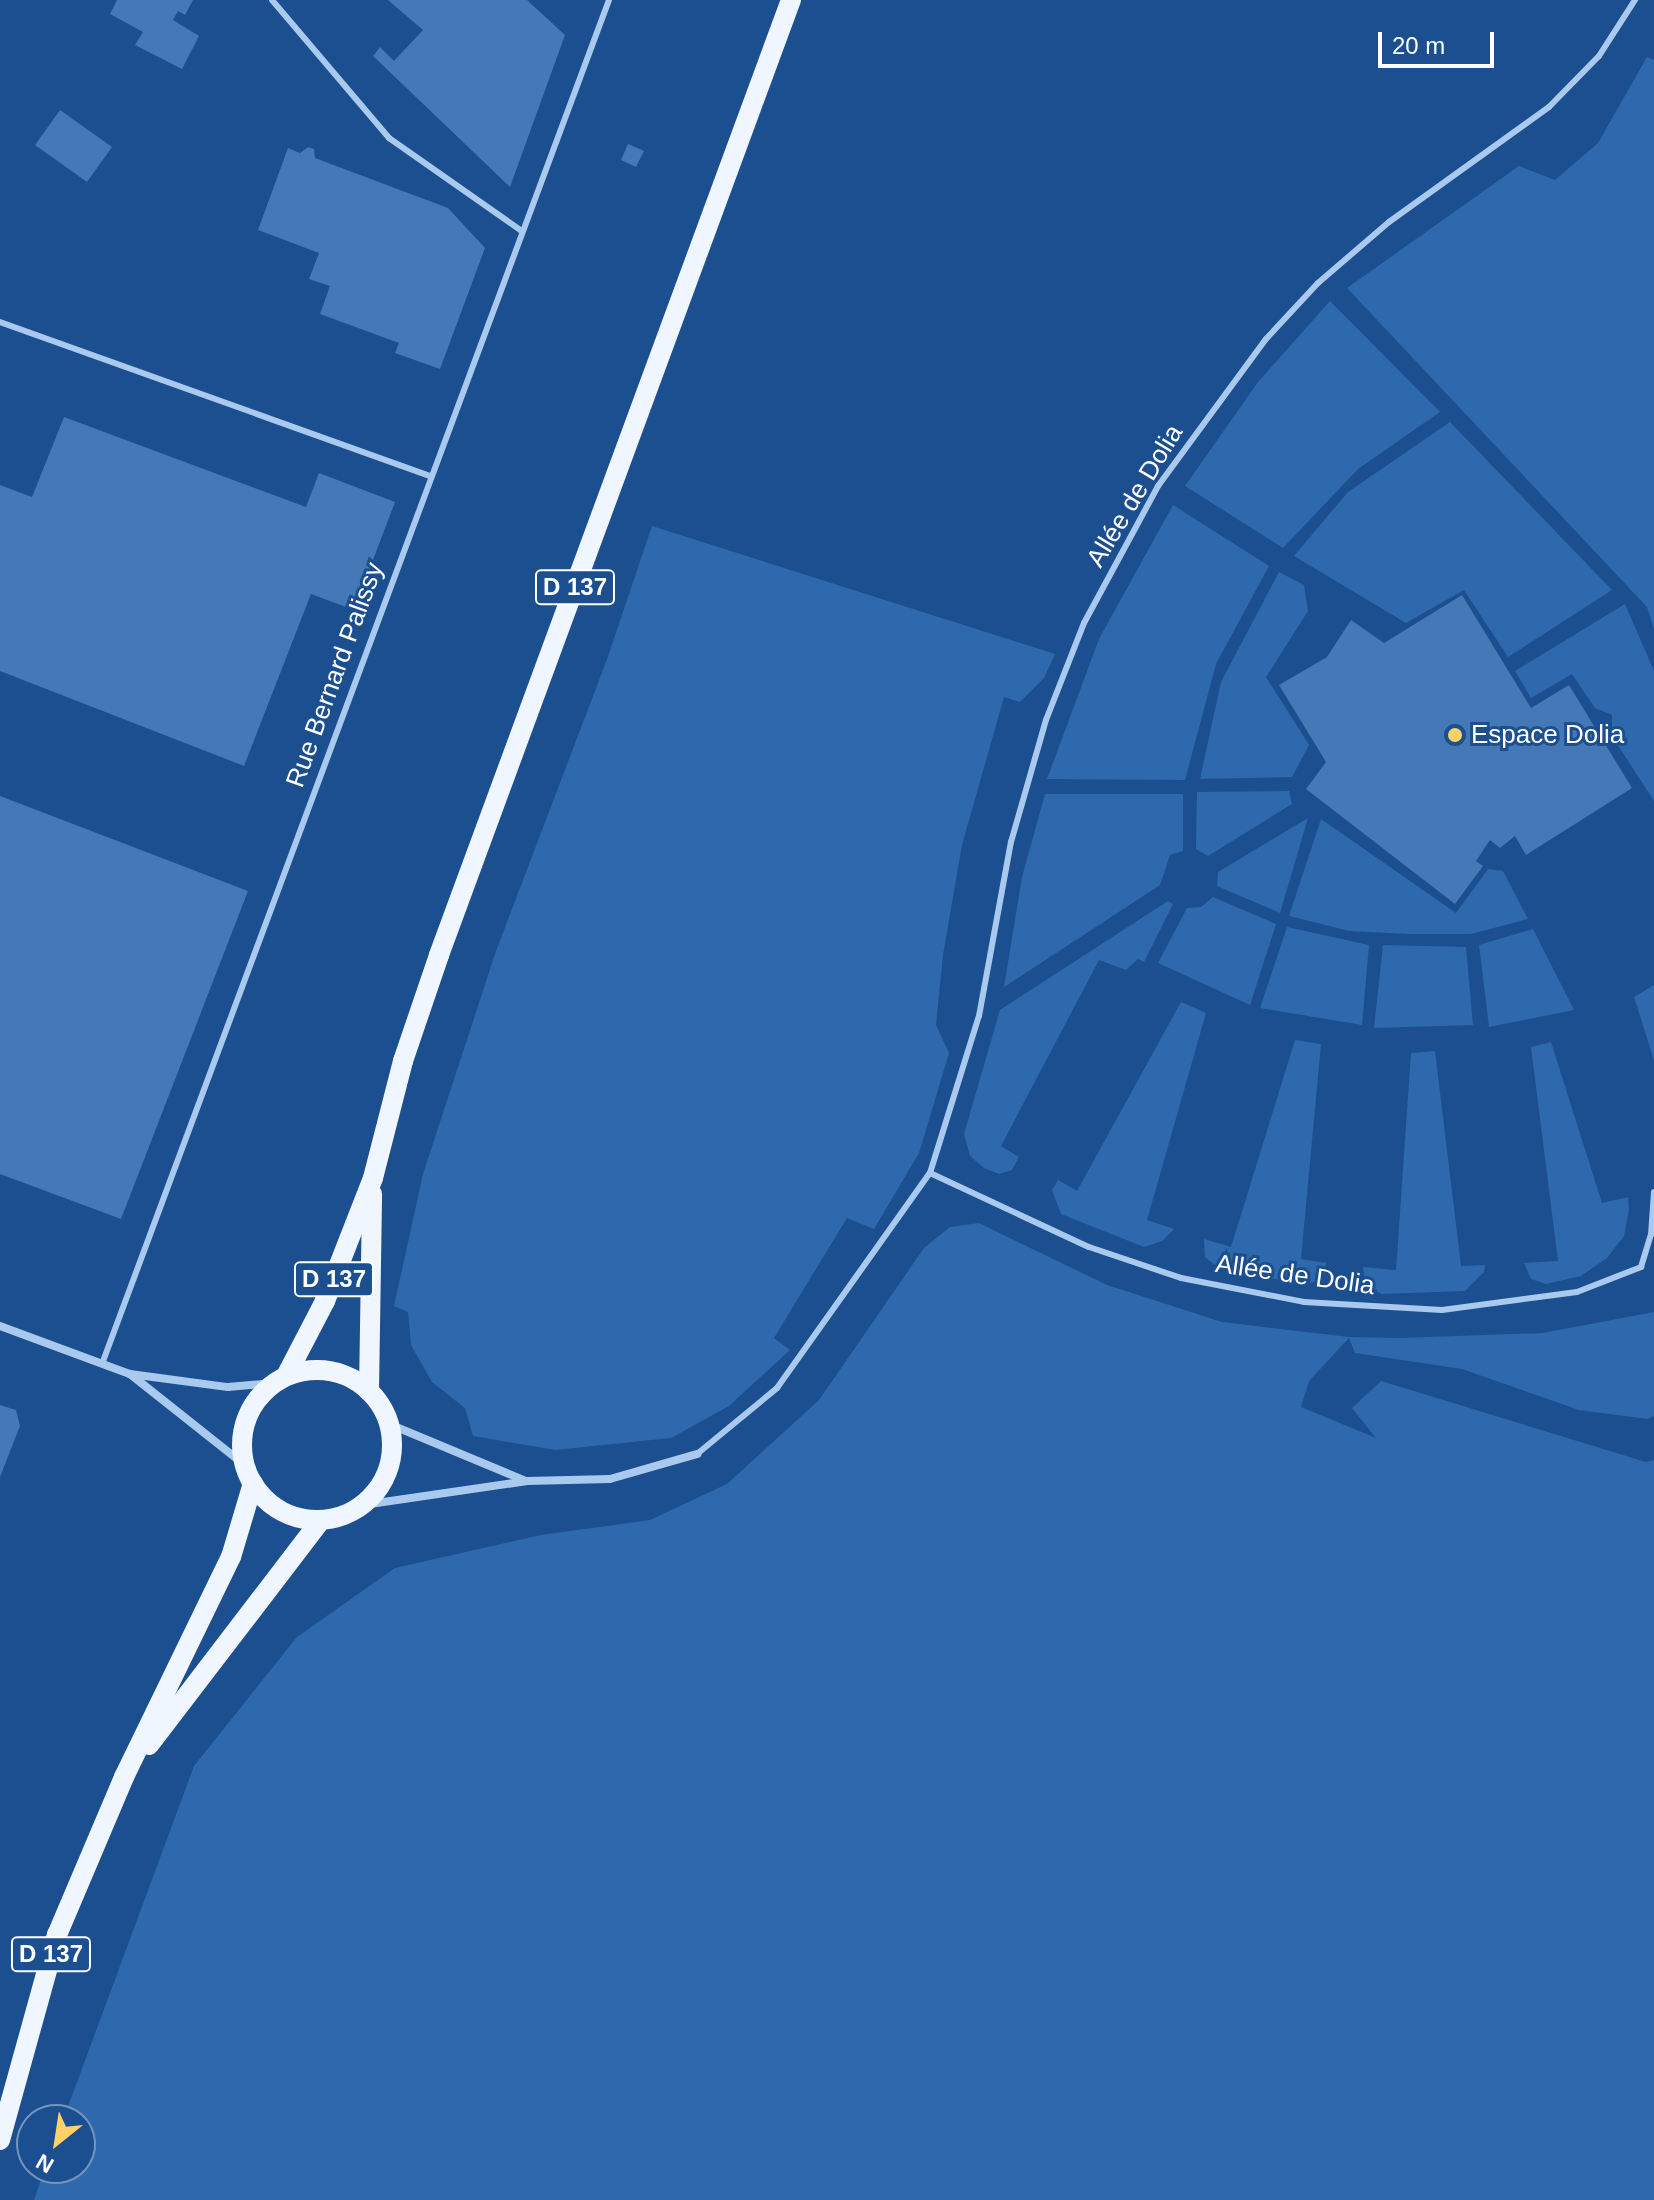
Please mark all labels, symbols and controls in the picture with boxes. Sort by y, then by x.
scale bar [1382,16,1498,66]
text: 20 m [1392,32,1445,59]
street label: Allée de Dolia [1080,419,1190,573]
street label: Rue Bernard Palissy [280,558,390,792]
road number: D 137 [533,567,617,607]
place label: Espace Dolia [1471,719,1624,751]
marker: Espace Dolia [1446,726,1464,744]
street label: Allée de Dolia [1213,1248,1377,1302]
road number: D 137 [292,1259,376,1299]
road number: D 137 [9,1934,93,1974]
north arrow [16,2104,96,2184]
text: N [32,2149,58,2178]

